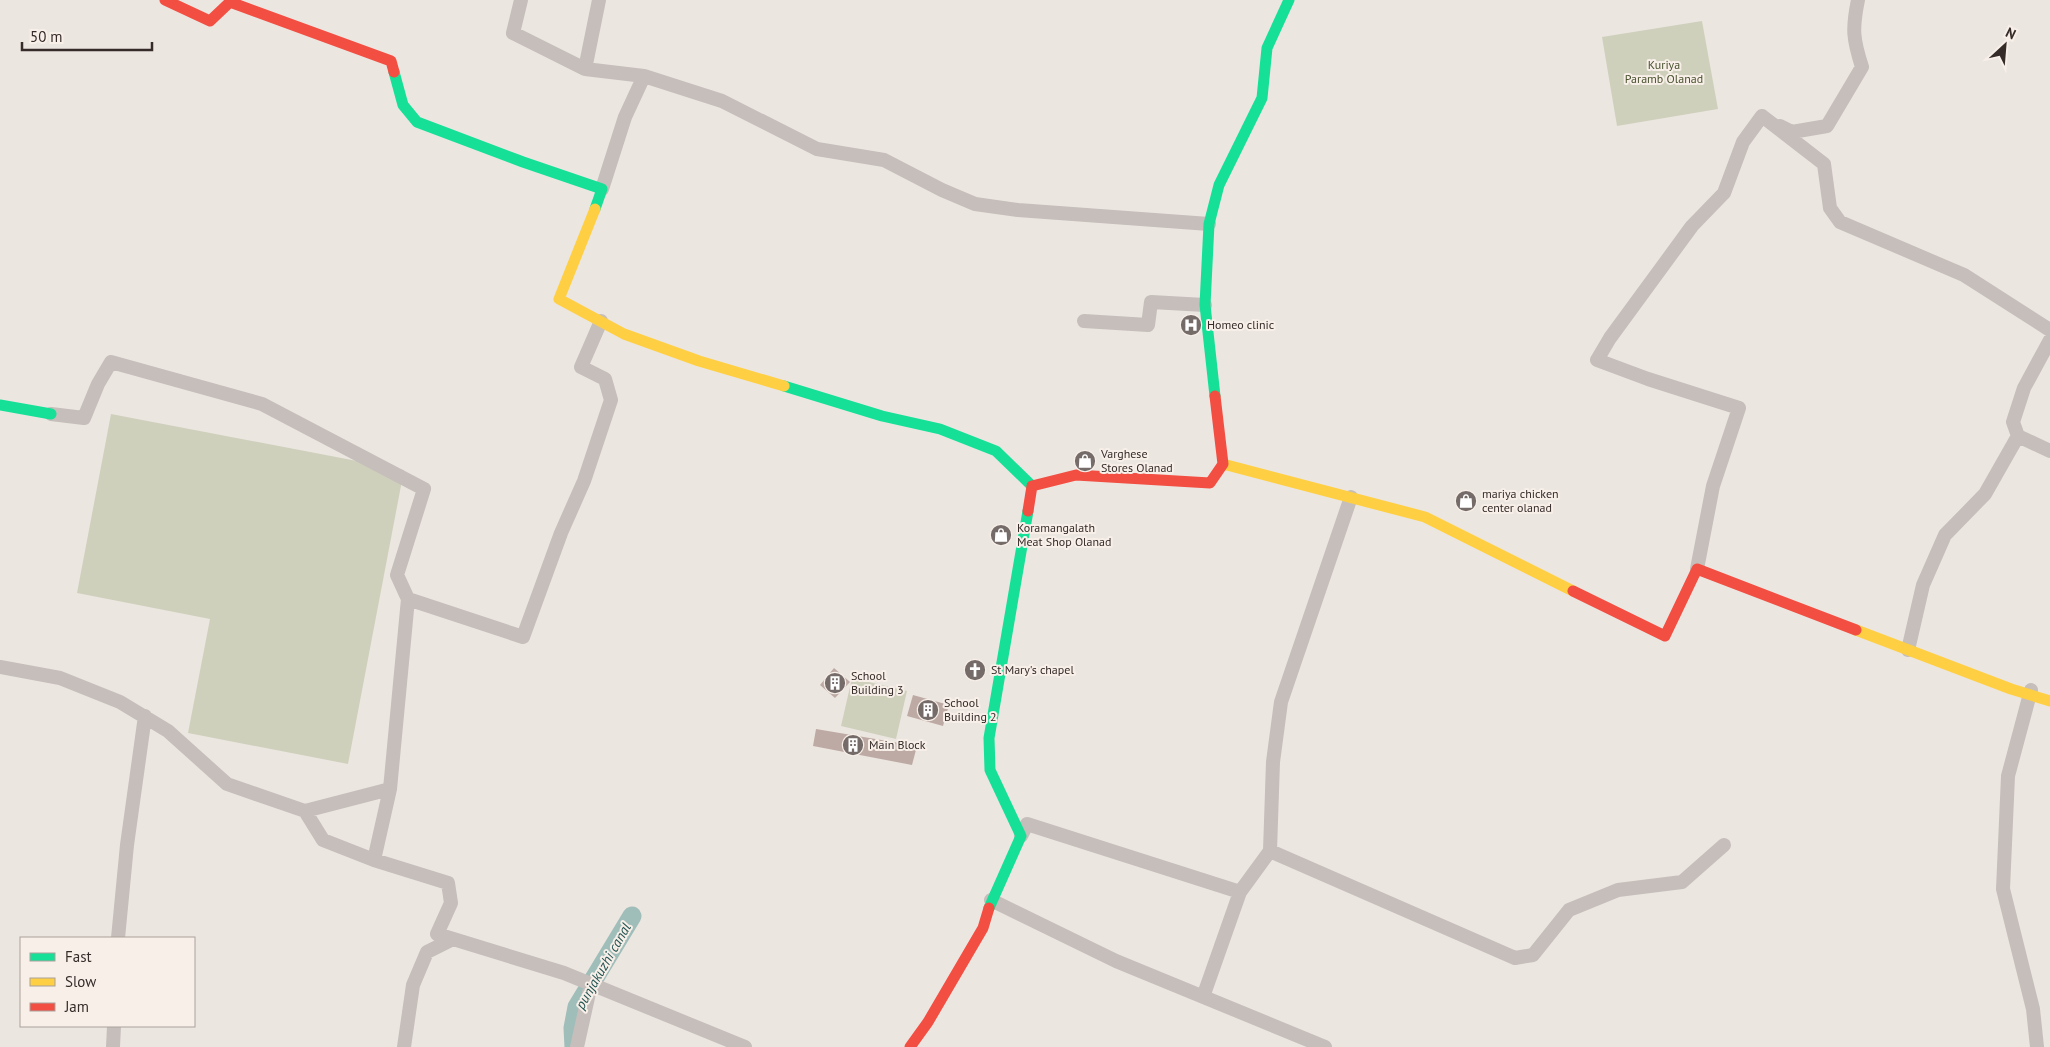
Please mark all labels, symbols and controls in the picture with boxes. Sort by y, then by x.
scale bar [22,20,152,52]
north arrow [1980,20,2030,70]
text: N [2003,23,2019,43]
text: 50 m [30,27,63,46]
park label: Kuriya Paramb Olanad [1625,57,1703,86]
hospital icon: Homeo clinic [1179,313,1203,337]
place label: Homeo clinic [1207,317,1275,332]
place label: Varghese Stores Olanad [1100,446,1173,475]
shop icon: Varghese Stores Olanad [1073,449,1097,473]
place label: mariya chicken center olanad [1482,486,1559,515]
shop icon: mariya chicken center olanad [1454,489,1478,513]
place label: Koramangalath Meat Shop Olanad [1017,520,1112,549]
shop icon: Koramangalath Meat Shop Olanad [989,523,1013,547]
church icon: St Mary's chapel [963,658,987,682]
place label: St Mary's chapel [991,662,1074,677]
place label: School Building 3 [851,668,904,697]
building icon: School Building 3 [823,671,847,695]
place label: School Building 2 [944,695,997,724]
building icon: School Building 2 [916,698,940,722]
building icon: Main Block [841,733,865,757]
place label: Main Block [869,737,926,752]
water label: punjakuzhi canal [571,920,635,1013]
legend [20,937,195,1027]
text: Fast [65,947,92,966]
text: Slow [65,972,96,991]
text: Jam [64,997,89,1016]

